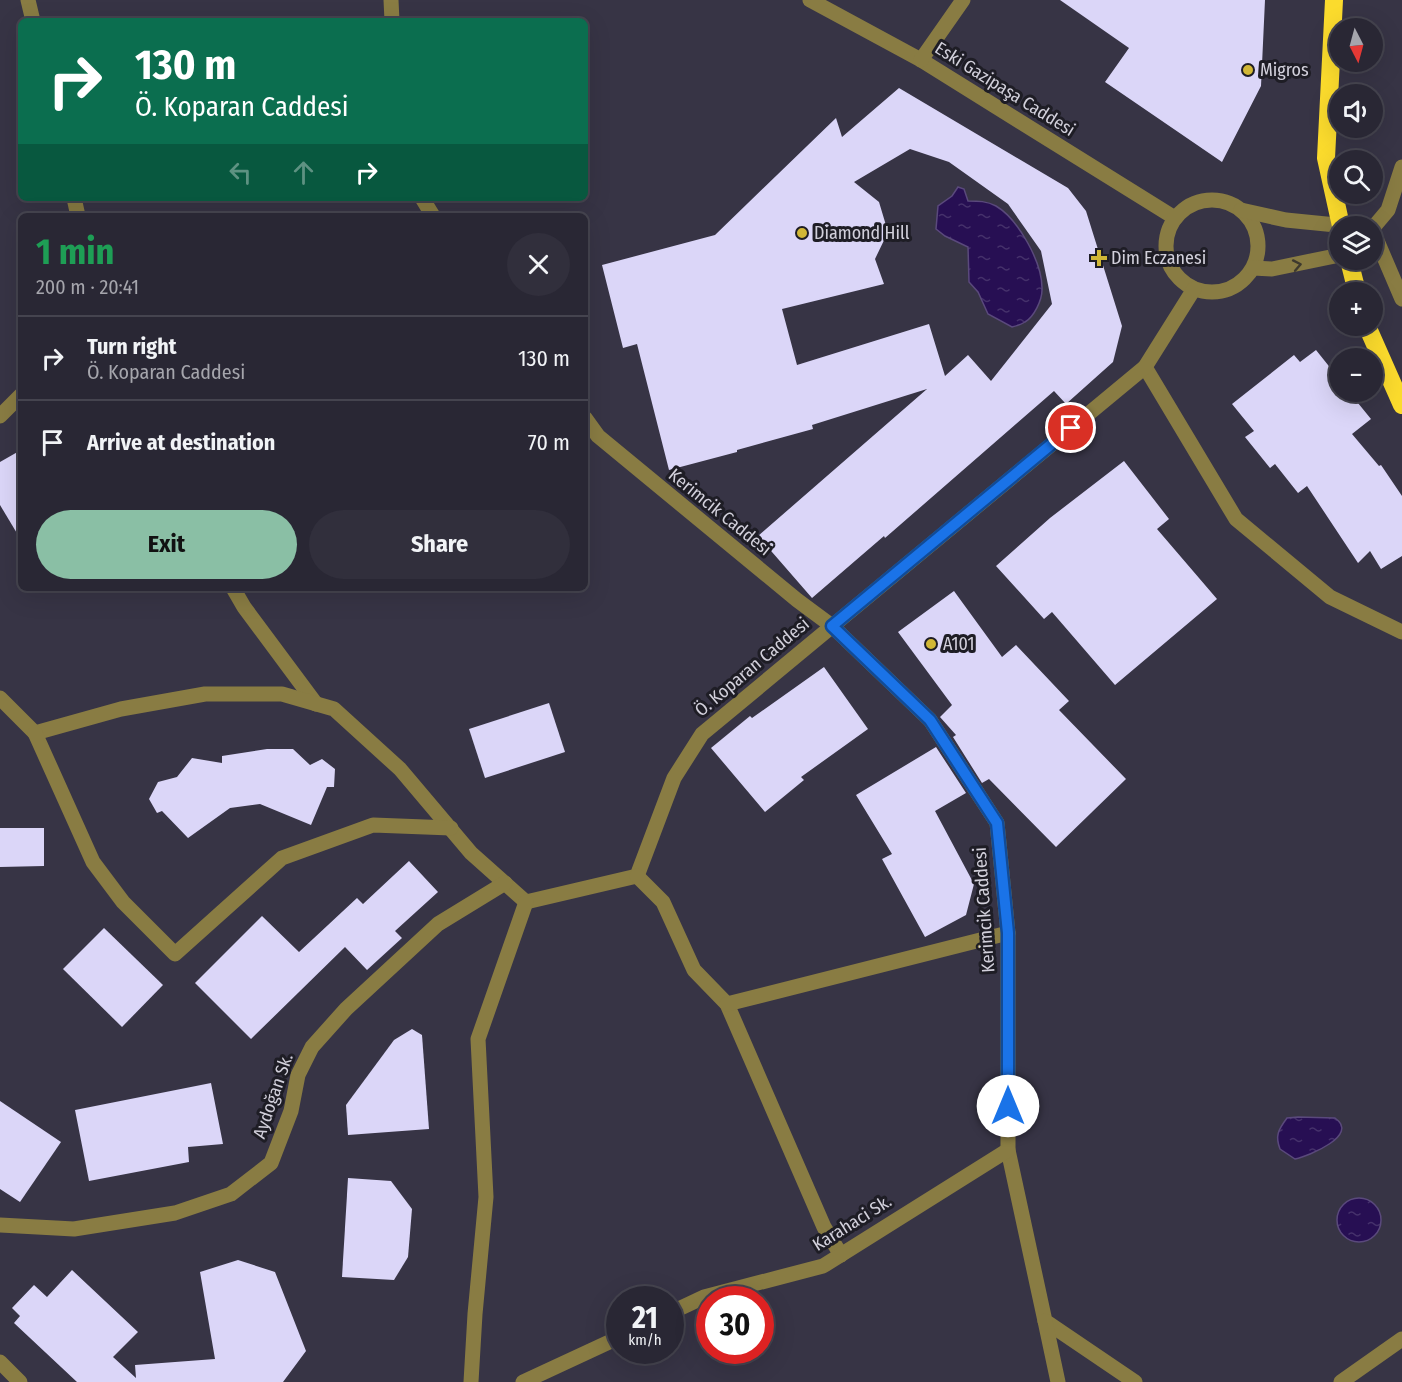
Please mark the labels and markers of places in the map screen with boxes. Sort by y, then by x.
place label: Migros [1260,59,1309,81]
marker: Migros [1241,63,1255,77]
place label: Diamond Hill [814,222,910,244]
marker: Diamond Hill [795,226,809,240]
place label: Dim Eczanesi [1111,247,1206,269]
marker: Dim Eczanesi [1092,251,1106,265]
pin [1045,402,1096,453]
place label: A101 [943,633,975,655]
marker: A101 [924,637,938,651]

